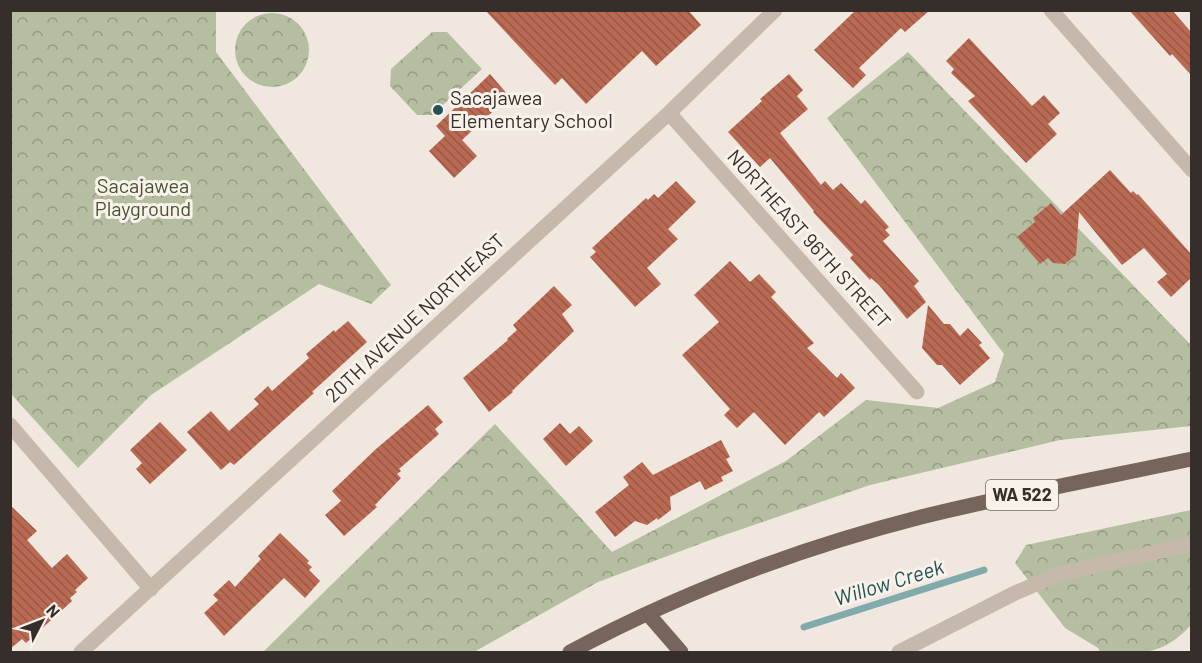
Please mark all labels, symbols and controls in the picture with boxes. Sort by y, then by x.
place label: Sacajawea Elementary School [450,85,613,132]
marker: Sacajawea Elementary School [431,103,445,117]
street label: NORTHEAST 96TH STREET [723,144,896,333]
park label: Sacajawea Playground [95,173,191,220]
street label: 20TH AVENUE NORTHEAST [320,228,509,407]
road number: WA 522 [986,480,1058,510]
water label: Willow Creek [831,553,947,610]
north arrow [12,591,72,651]
text: N [43,600,64,621]

